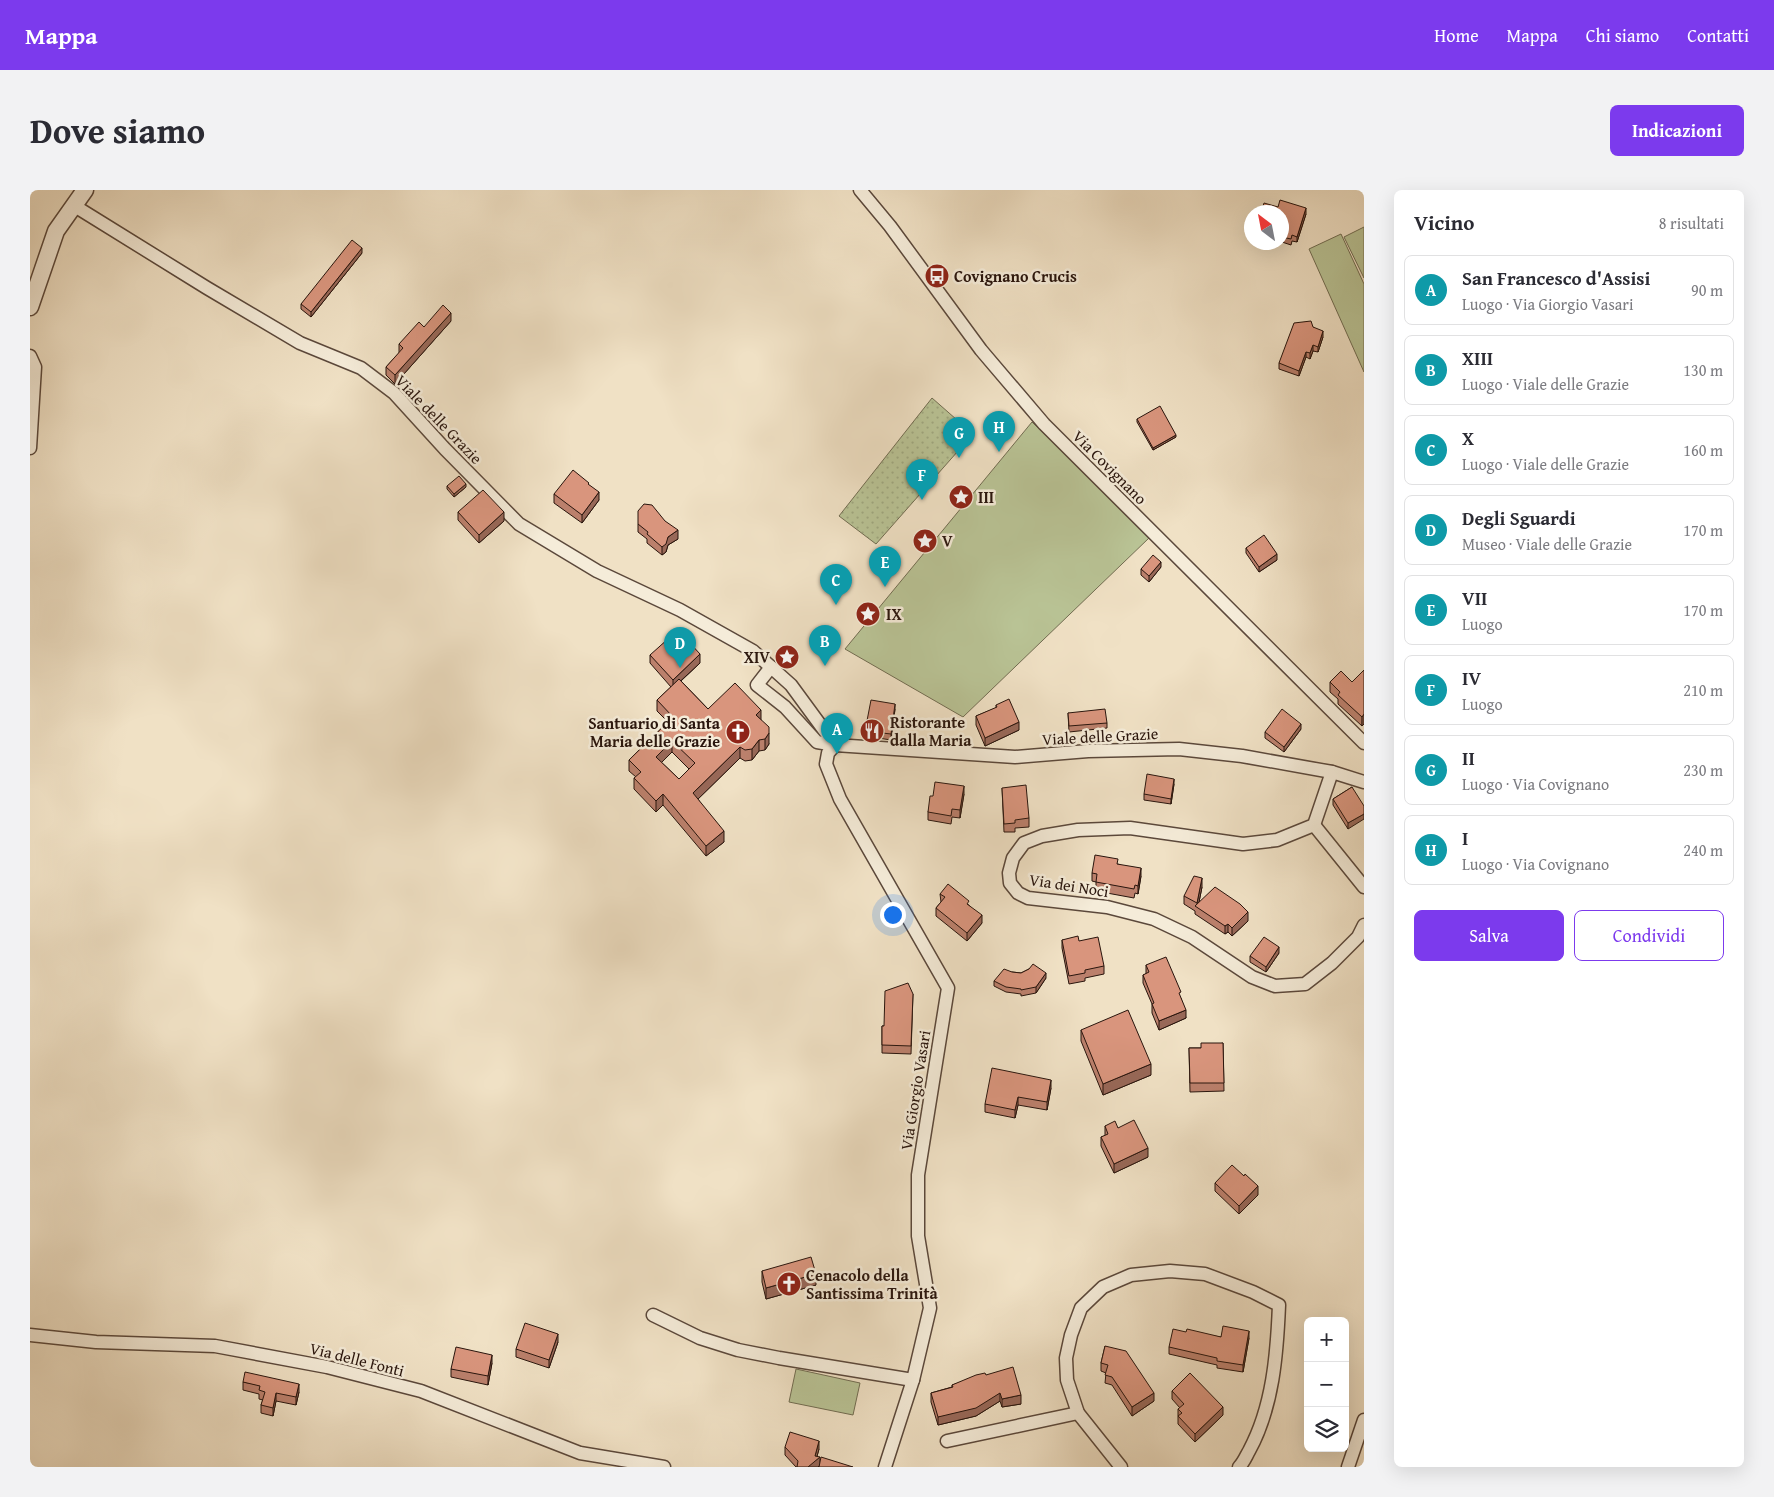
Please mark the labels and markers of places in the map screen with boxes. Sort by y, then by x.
bus stop icon: Covignano Crucis [924,263,950,289]
place label: Covignano Crucis [954,264,1077,288]
pin: H [983,411,1015,452]
pin: G [943,417,975,458]
pin: F [906,459,938,500]
place icon: III [948,484,974,510]
place label: III [978,485,994,509]
place icon: V [912,528,938,554]
place label: V [942,529,953,553]
pin: E [869,546,901,587]
pin: C [820,564,852,605]
place icon: IX [855,601,881,627]
place label: IX [886,602,902,626]
pin: B [809,625,841,666]
pin: D [664,627,696,668]
place icon: XIV [774,644,800,670]
place label: XIV [744,645,770,669]
place label: Ristorante dalla Maria [890,710,972,752]
place label: Santuario di Santa Maria delle Grazie [588,711,721,753]
pin: A [821,713,853,754]
restaurant icon: Ristorante dalla Maria [859,718,885,744]
church icon: Santuario di Santa Maria delle Grazie [725,719,751,745]
place label: Cenacolo della Santissima Trinità [806,1263,938,1305]
church icon: Cenacolo della Santissima Trinità [776,1271,802,1297]

